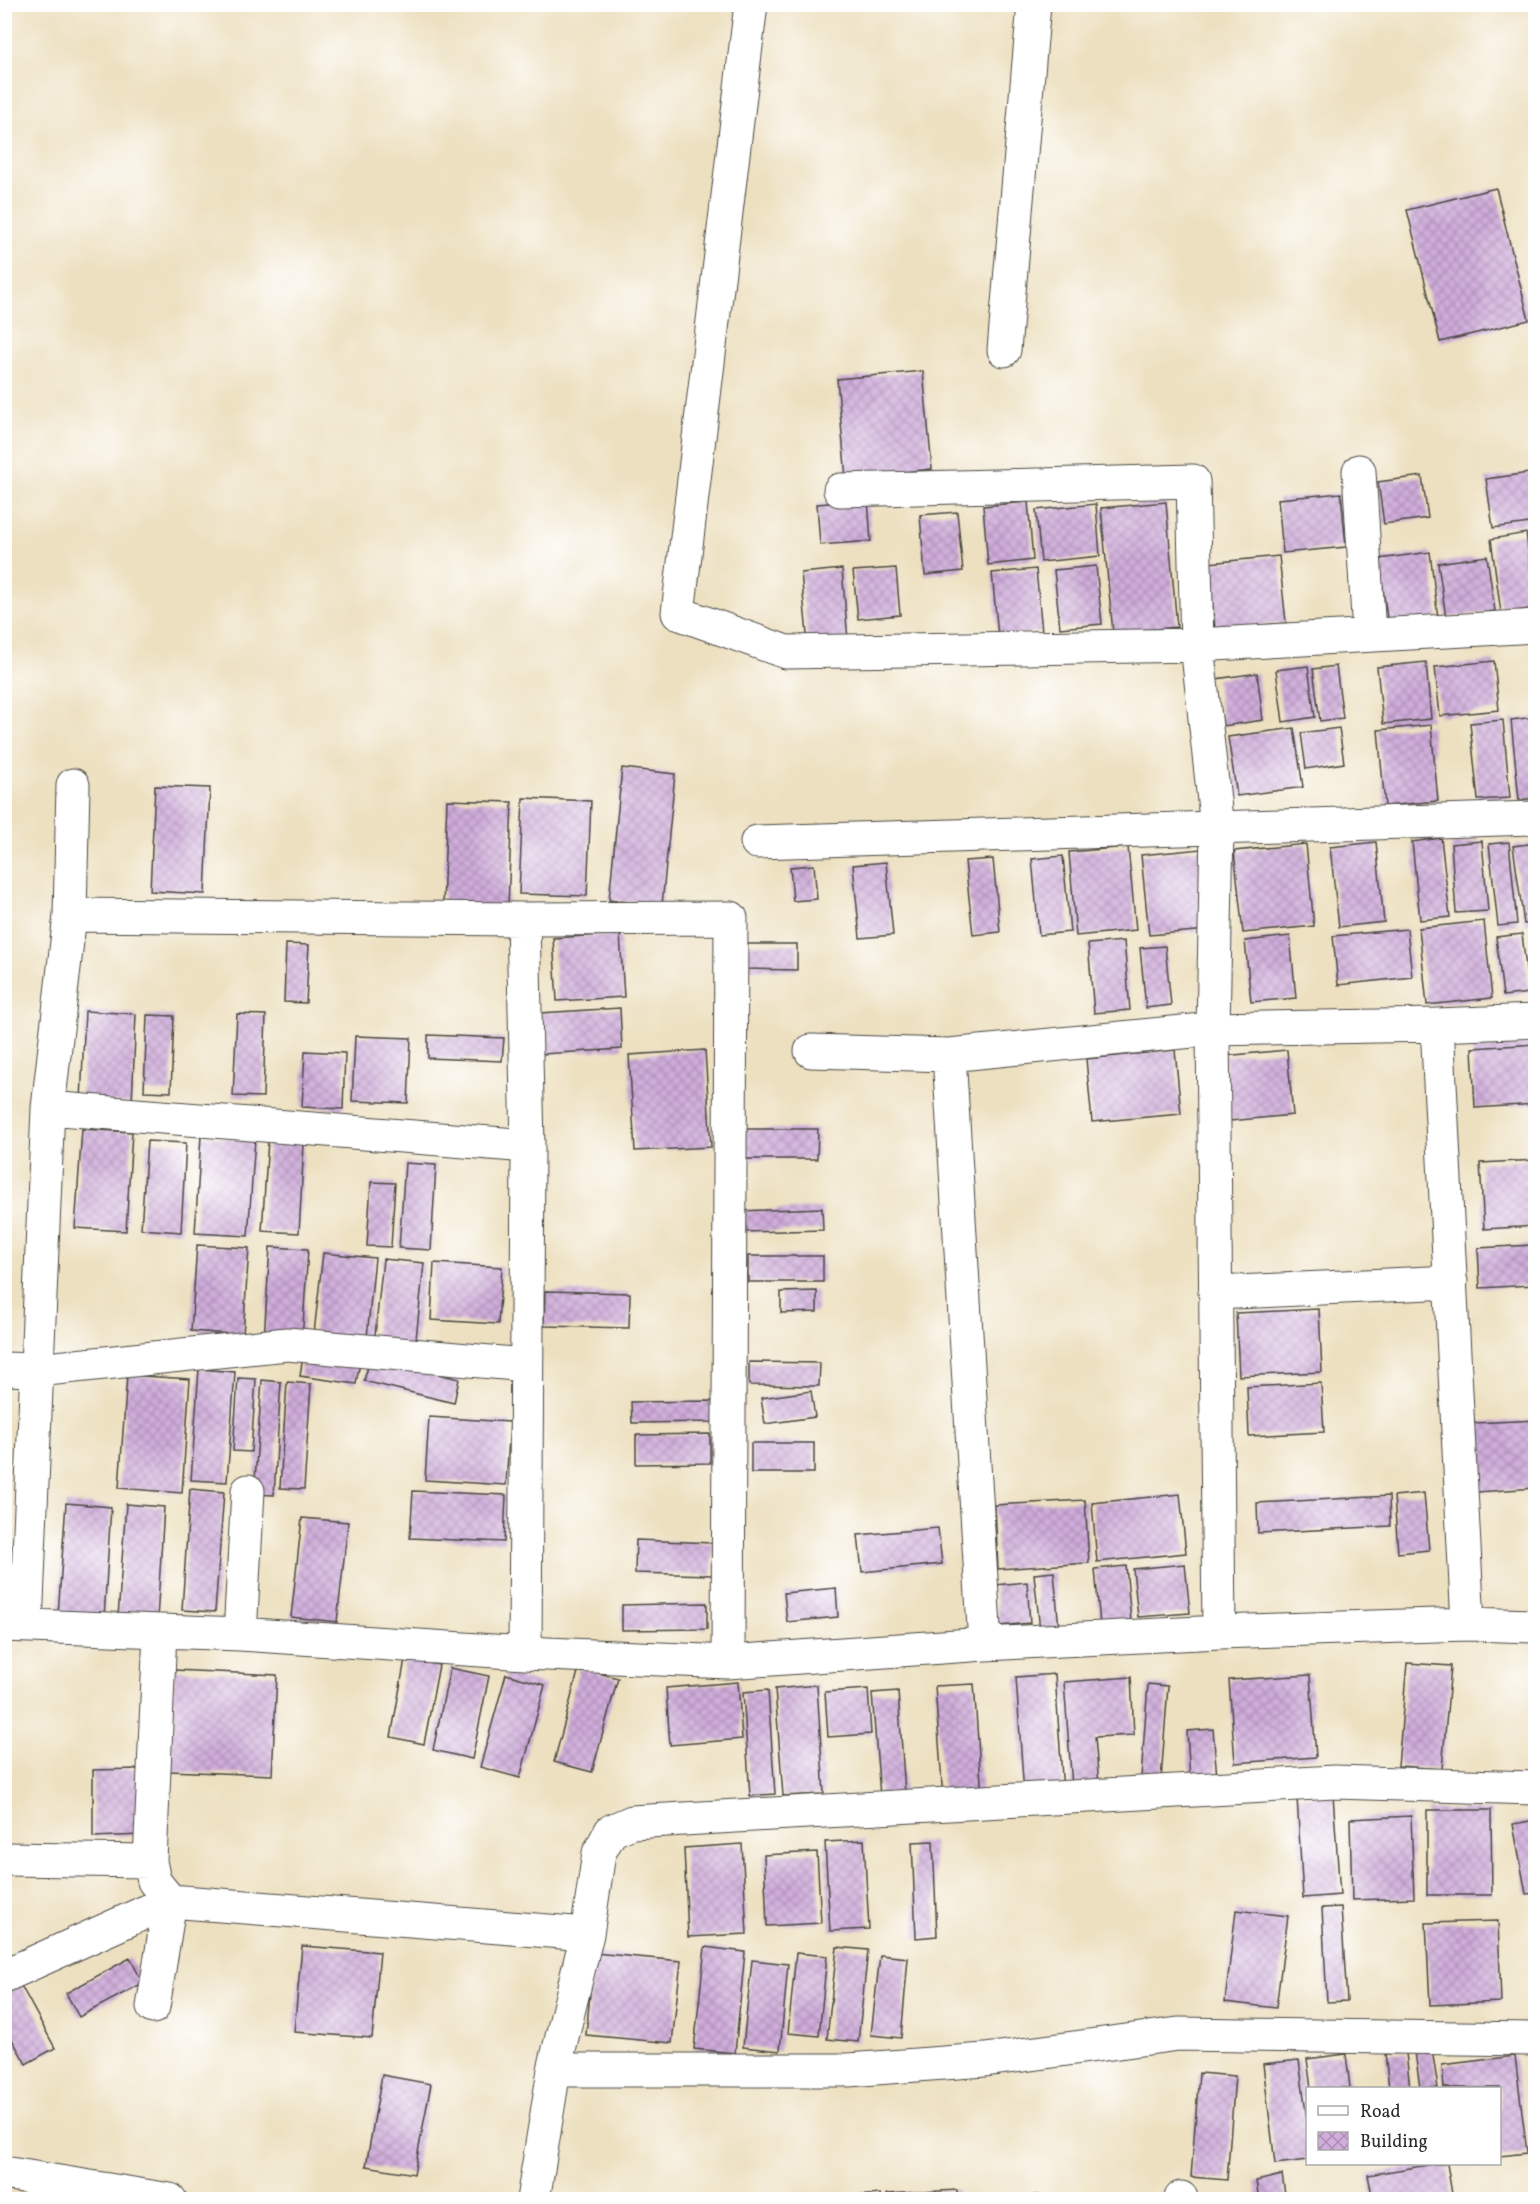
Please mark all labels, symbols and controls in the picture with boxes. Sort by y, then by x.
legend [1306,2087,1501,2165]
text: Road [1360,2100,1401,2125]
text: Building [1360,2130,1428,2155]

